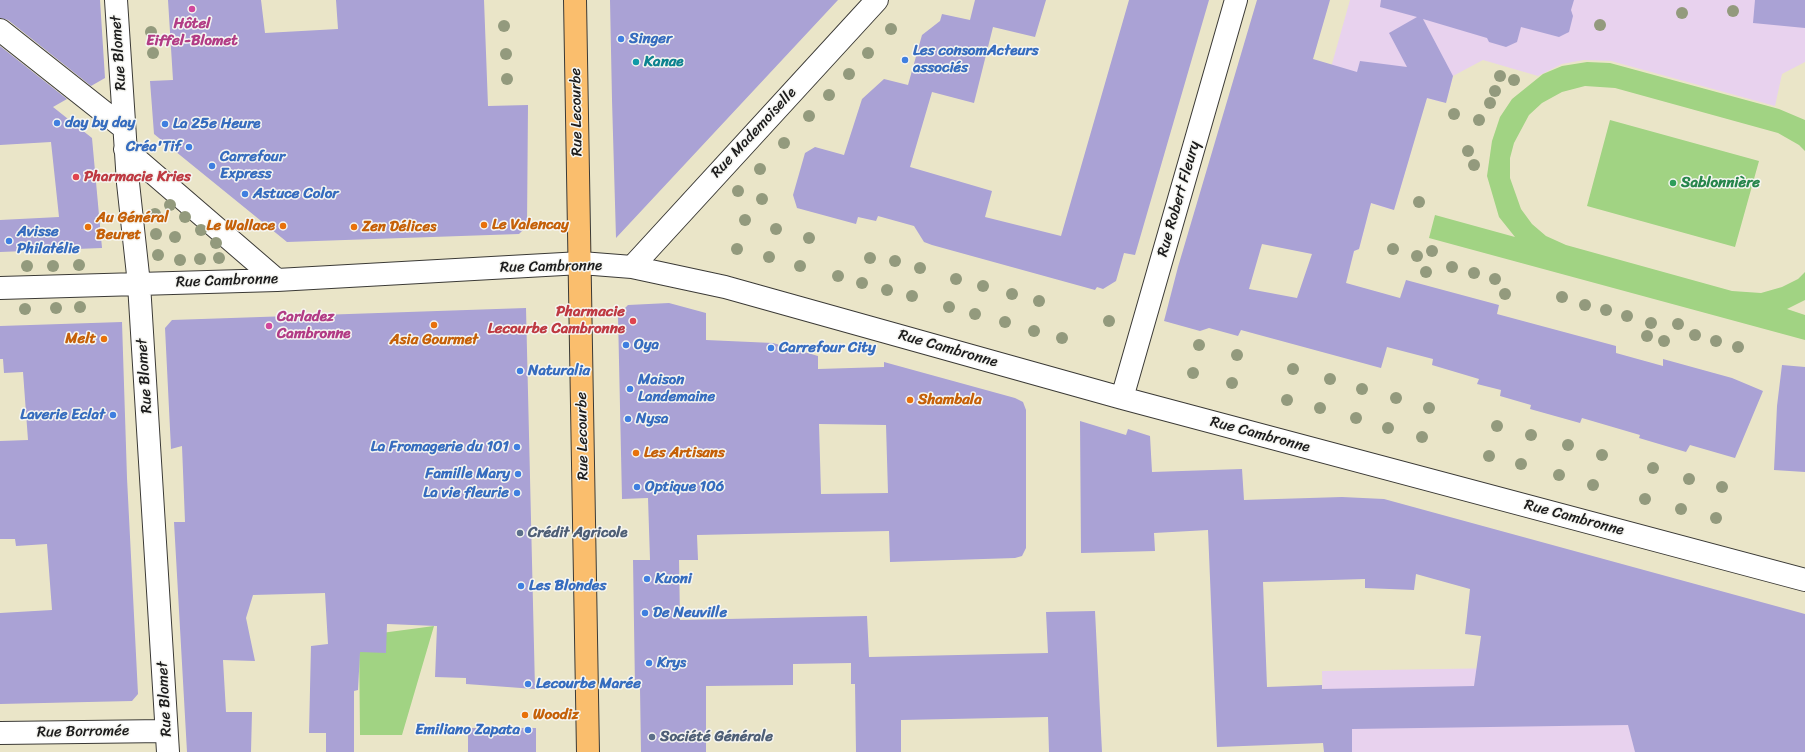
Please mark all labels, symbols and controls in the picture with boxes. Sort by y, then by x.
marker: Hôtel Eiffel-Blomet [187,4,197,14]
street label: Rue Blomet [107,15,131,91]
place label: Hôtel Eiffel-Blomet [146,15,238,50]
place label: Singer [629,30,672,48]
marker: Singer [616,34,626,44]
place label: Les consomActeurs associés [913,42,1039,77]
place label: Kanae [644,53,683,71]
marker: Les consomActeurs associés [900,55,910,65]
marker: Kanae [631,57,641,67]
street label: Rue Lecourbe [567,68,587,156]
street label: Rue Mademoiselle [708,84,800,182]
place label: day by day [65,114,135,132]
place label: La 25e Heure [173,115,261,133]
marker: day by day [52,118,62,128]
marker: La 25e Heure [160,119,170,129]
place label: Créa'Tif [126,138,181,156]
street label: Rue Robert Fleury [1154,139,1204,259]
marker: Créa'Tif [184,142,194,152]
place label: Carrefour Express [220,148,285,183]
marker: Carrefour Express [207,161,217,171]
place label: Pharmacie Kries [84,168,191,186]
marker: Pharmacie Kries [71,172,81,182]
place label: Sablonnière [1681,174,1760,192]
marker: Sablonnière [1668,178,1678,188]
place label: Astuce Color [253,185,338,203]
marker: Astuce Color [240,189,250,199]
place label: Au Général Beuret [96,209,169,244]
place label: Le Valencay [492,216,569,234]
place label: Le Wallace [207,217,275,235]
place label: Zen Délices [362,218,436,236]
marker: Le Valencay [479,220,489,230]
marker: Le Wallace [278,221,288,231]
marker: Au Général Beuret [83,222,93,232]
marker: Zen Délices [349,222,359,232]
place label: Avisse Philatélie [17,223,80,258]
marker: Avisse Philatélie [4,236,14,246]
street label: Rue Cambronne [500,257,602,277]
street label: Rue Cambronne [176,270,278,292]
place label: Pharmacie Lecourbe Cambronne [488,303,625,338]
place label: Carladez Cambronne [277,308,351,343]
marker: Pharmacie Lecourbe Cambronne [628,316,638,326]
marker: Asia Gourmet [429,320,439,330]
marker: Carladez Cambronne [264,321,274,331]
street label: Rue Cambronne [896,326,1000,372]
place label: Melt [65,330,96,348]
place label: Asia Gourmet [390,331,478,349]
marker: Melt [99,334,109,344]
place label: Oya [634,336,659,354]
street label: Rue Blomet [133,338,157,414]
place label: Carrefour City [779,339,876,357]
marker: Oya [621,340,631,350]
marker: Carrefour City [766,343,776,353]
place label: Naturalia [528,362,590,380]
marker: Naturalia [515,366,525,376]
place label: Maison Landemaine [638,371,715,406]
marker: Maison Landemaine [625,384,635,394]
place label: Shambala [918,391,982,409]
street label: Rue Lecourbe [573,392,593,480]
marker: Shambala [905,395,915,405]
place label: Laverie Eclat [20,406,105,424]
marker: Laverie Eclat [108,410,118,420]
place label: Nysa [636,410,669,428]
street label: Rue Cambronne [1208,413,1312,457]
marker: Nysa [623,414,633,424]
place label: La Fromagerie du 101 [371,438,509,456]
marker: La Fromagerie du 101 [512,442,522,452]
place label: Les Artisans [644,444,725,462]
marker: Les Artisans [631,448,641,458]
place label: Famille Mary [425,465,510,483]
marker: Famille Mary [513,469,523,479]
place label: Optique 106 [645,478,724,496]
marker: Optique 106 [632,482,642,492]
place label: La vie fleurie [423,484,509,502]
marker: La vie fleurie [512,488,522,498]
street label: Rue Cambronne [1522,496,1626,540]
place label: Crédit Agricole [528,524,628,542]
marker: Crédit Agricole [515,528,525,538]
place label: Kuoni [655,570,692,588]
marker: Kuoni [642,574,652,584]
place label: Les Blondes [529,577,606,595]
marker: Les Blondes [516,581,526,591]
place label: De Neuville [653,604,727,622]
marker: De Neuville [640,608,650,618]
place label: Krys [657,654,686,672]
marker: Krys [644,658,654,668]
street label: Rue Blomet [154,661,176,737]
place label: Lecourbe Marée [536,675,641,693]
marker: Lecourbe Marée [523,679,533,689]
place label: Woodiz [533,706,579,724]
marker: Woodiz [520,710,530,720]
place label: Emiliano Zapata [415,721,520,739]
street label: Rue Borromée [37,722,129,742]
marker: Emiliano Zapata [523,725,533,735]
place label: Société Générale [660,728,773,746]
marker: Société Générale [647,732,657,742]

